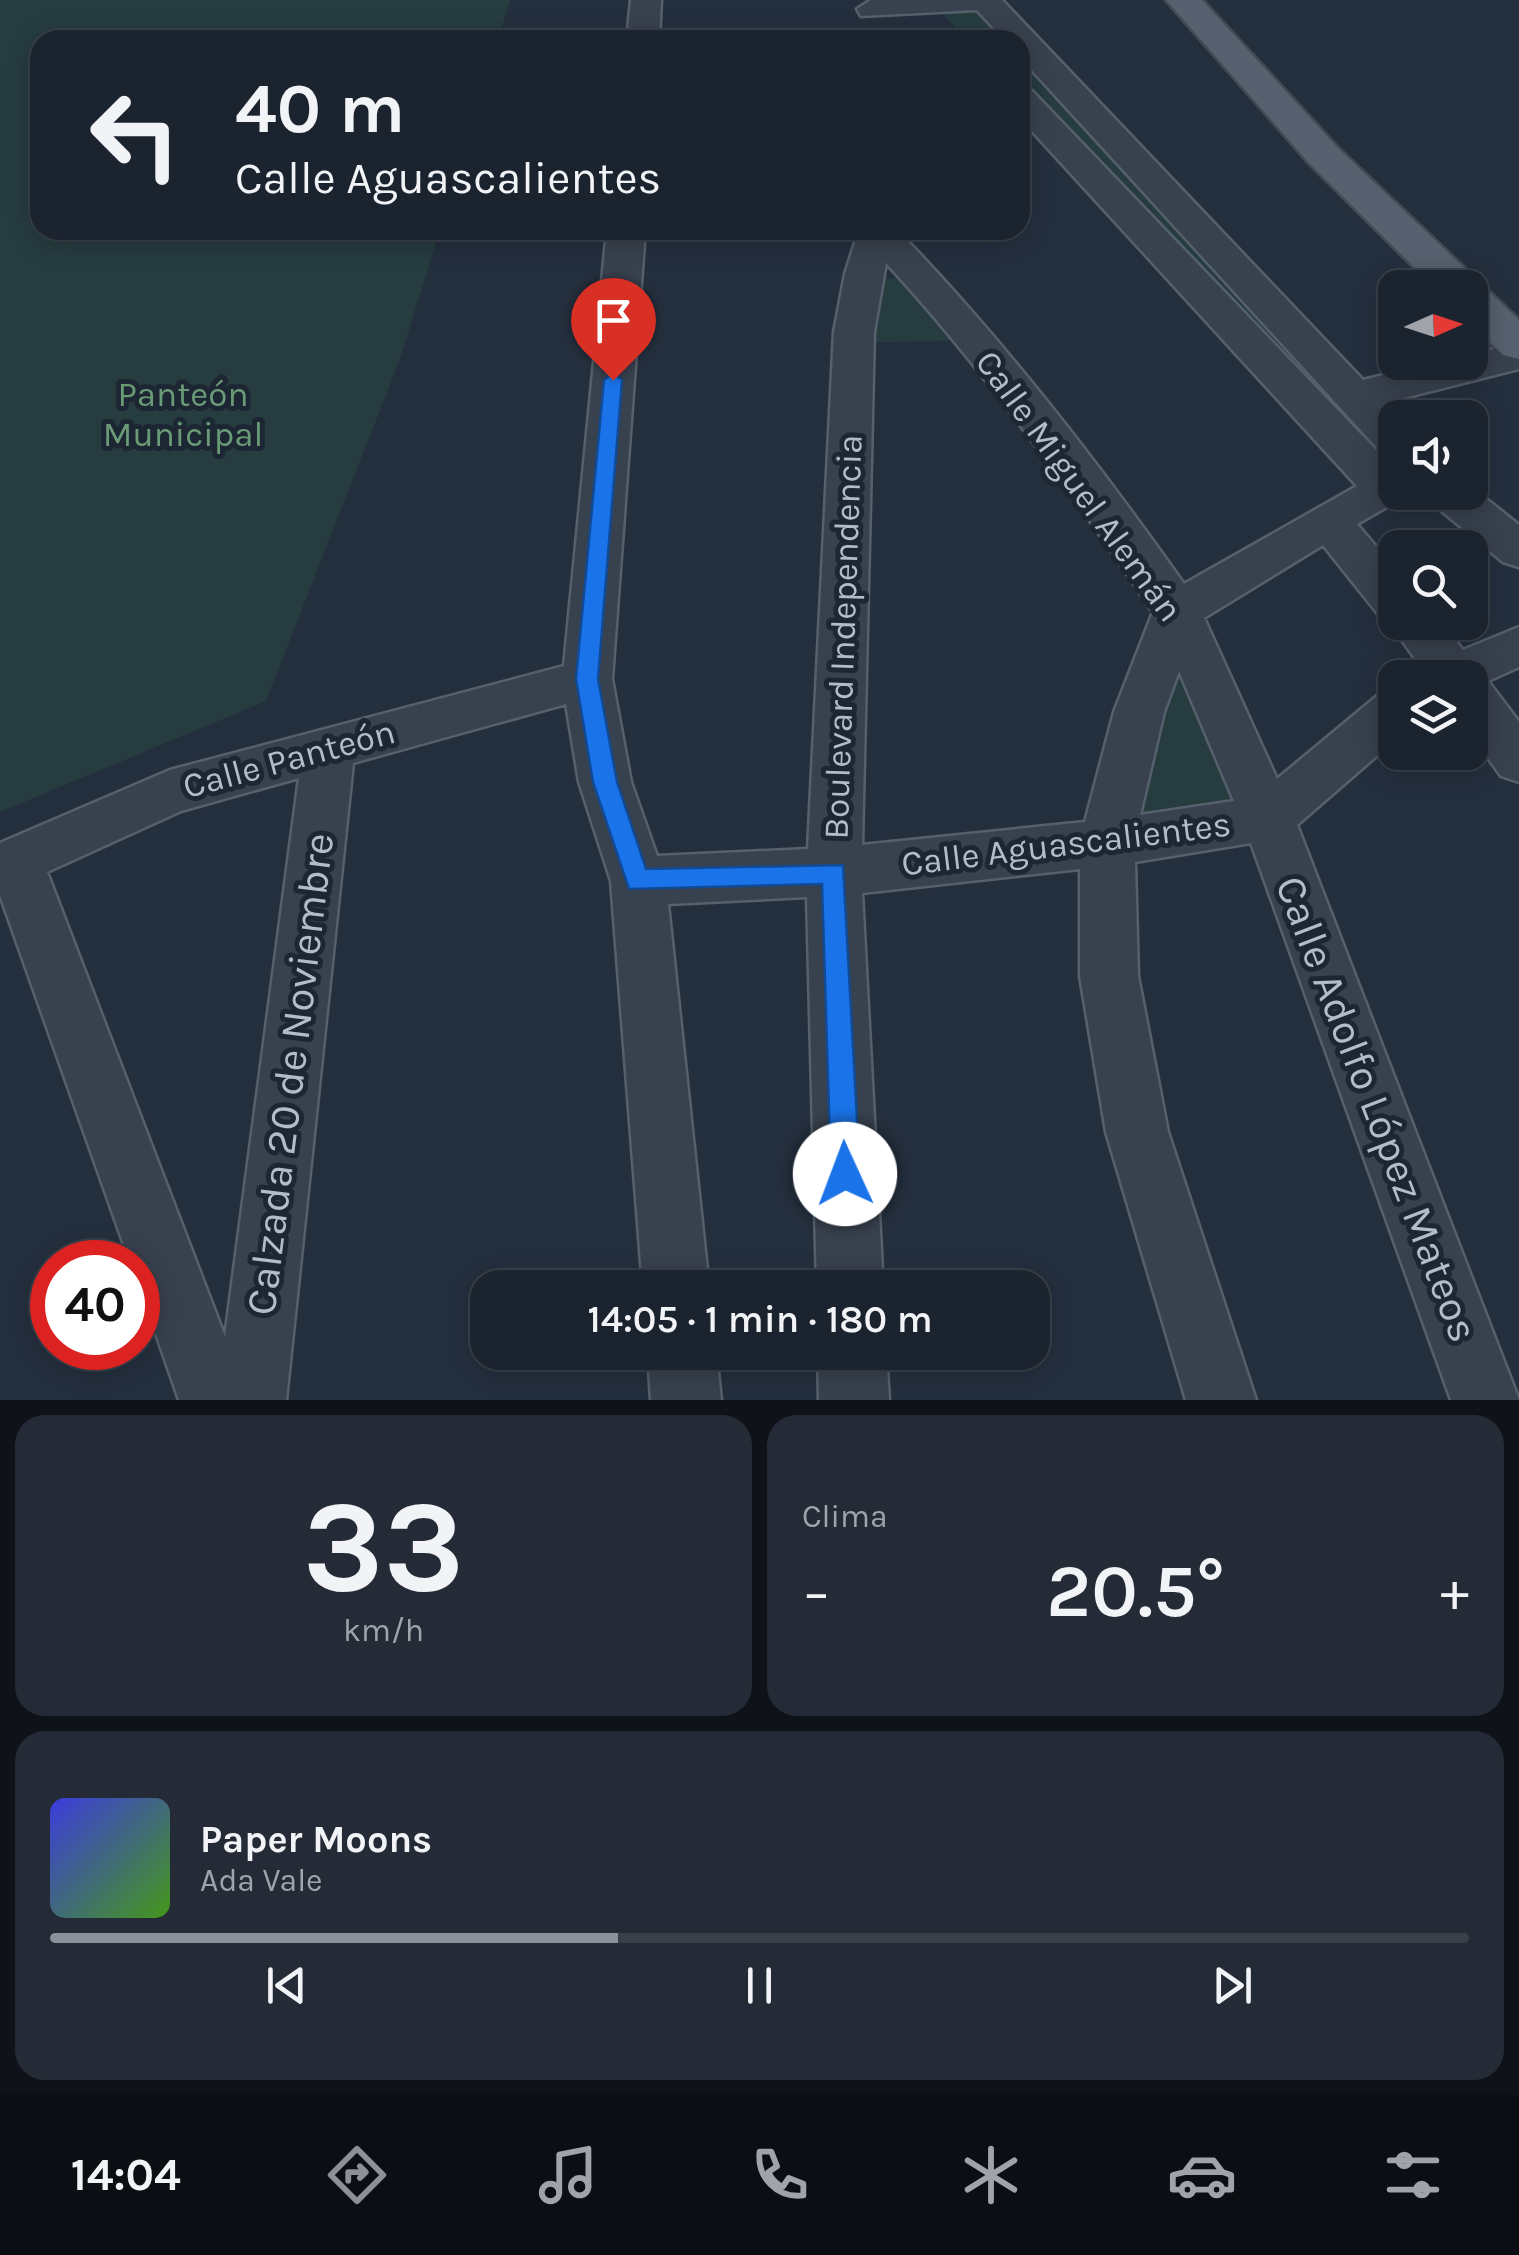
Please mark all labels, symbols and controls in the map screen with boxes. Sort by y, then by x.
text: 40 m [235,68,405,150]
icon: left [70,70,200,200]
text: Calle Aguascalientes [235,152,661,204]
north arrow [1378,270,1488,380]
map controls [1378,270,1488,770]
pin [571,278,656,381]
icon: arrive [586,293,641,348]
street label: Calle Miguel Alemán [967,343,1191,629]
park label: Panteón Municipal [103,374,263,455]
button: sound [1378,400,1488,510]
street label: Boulevard Independencia [815,434,871,840]
button: search [1378,530,1488,640]
button: layers [1378,660,1488,770]
street label: Calle Panteón [179,711,399,807]
street label: Calle Aguascalientes [899,803,1233,885]
street label: Calzada 20 de Noviembre [236,830,344,1318]
street label: Calle Adolfo López Mateos [1265,869,1489,1349]
position arrow [793,1122,897,1226]
speed limit sign: 40 [30,1240,160,1370]
text: 14:05 · 1 min · 180 m [587,1297,933,1342]
text: 33 [303,1471,464,1623]
text: Clima [802,1498,888,1535]
text: 20.5° [1046,1547,1225,1635]
text: − [802,1560,831,1624]
text: + [1440,1560,1469,1624]
text: km/h [343,1612,424,1649]
text: Paper Moons [200,1817,432,1862]
text: Ada Vale [200,1862,323,1899]
icon: previous [259,1958,314,2013]
icon: pause [732,1958,787,2013]
icon: next [1205,1958,1260,2013]
icon: directions [322,2140,392,2210]
icon: music [533,2140,603,2210]
icon: phone [745,2140,815,2210]
icon: climate [956,2140,1026,2210]
icon: car [1167,2140,1237,2210]
icon: filters [1378,2140,1448,2210]
text: 14:04 [71,2149,181,2201]

